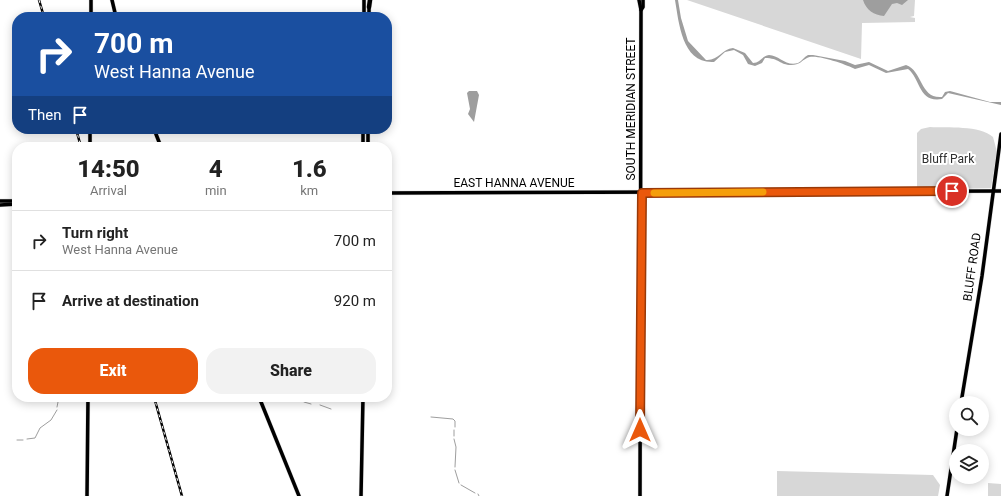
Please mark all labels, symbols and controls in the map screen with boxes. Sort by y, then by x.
text: 700 m [94,27,173,60]
icon: right [28,28,80,80]
street label: SOUTH MERIDIAN STREET [624,37,638,181]
text: West Hanna Avenue [94,61,255,82]
icon: arrive [69,104,91,126]
text: Then [28,106,61,124]
park label: Bluff Park [922,152,975,166]
text: 14:50 [77,155,140,183]
text: 4 [209,155,223,183]
text: 1.6 [292,155,327,183]
pin [935,174,969,208]
street label: EAST HANNA AVENUE [453,176,575,190]
icon: arrive [941,180,963,202]
text: Arrival [90,183,127,198]
text: min [205,183,227,198]
text: km [300,183,318,198]
text: Turn right [62,224,128,242]
icon: right [28,230,50,252]
text: 700 m [334,232,376,250]
street label: BLUFF ROAD [960,232,984,302]
text: West Hanna Avenue [62,242,178,257]
icon: arrive [28,290,50,312]
text: Arrive at destination [62,292,199,310]
text: 920 m [334,292,376,310]
button: Exit [28,348,198,394]
button: Share [206,348,376,394]
map controls [949,396,989,484]
button: search [949,396,989,436]
position arrow [619,409,661,451]
button: layers [949,444,989,484]

